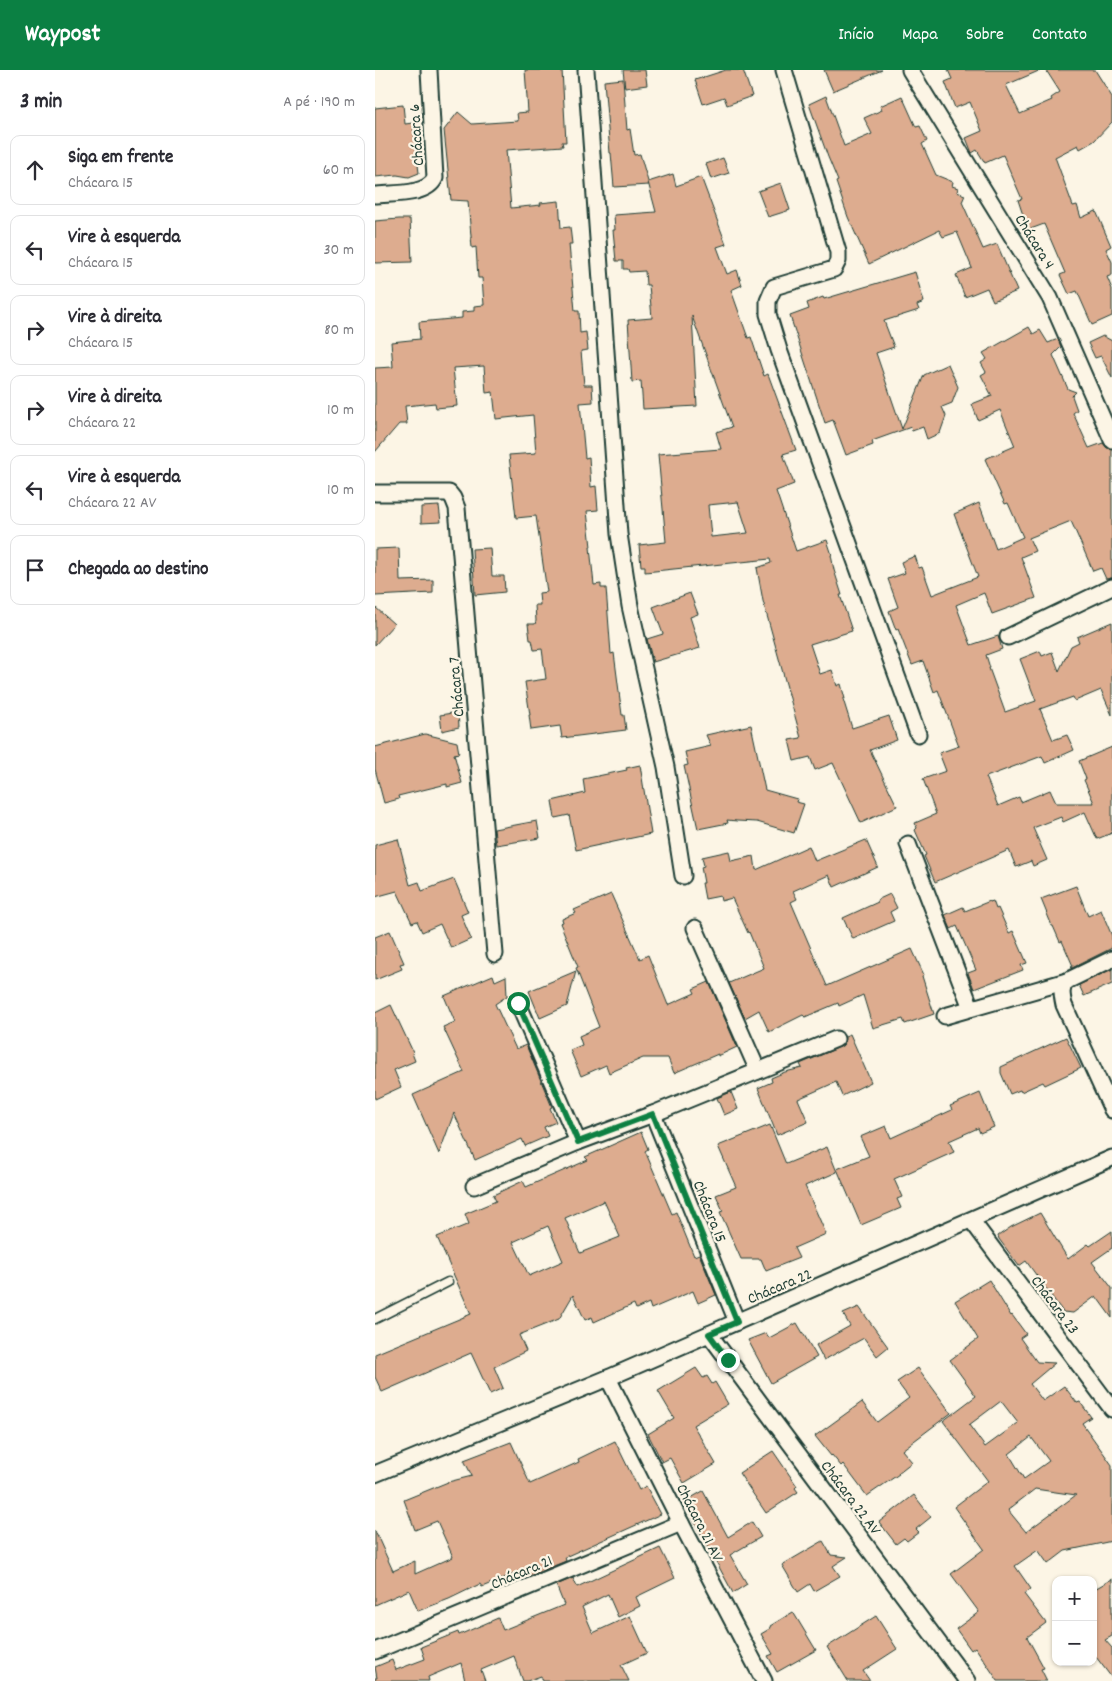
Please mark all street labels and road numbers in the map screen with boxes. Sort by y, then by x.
street label: Chácara 6 [404,103,431,167]
street label: Chácara 4 [1008,210,1060,274]
street label: Chácara 7 [443,656,472,718]
street label: Chácara 15 [686,1177,732,1246]
street label: Chácara 22 [744,1263,816,1311]
street label: Chácara 23 [1024,1271,1084,1340]
street label: Chácara 22 AV [814,1456,886,1541]
street label: Chácara 21 AV [669,1480,728,1566]
street label: Chácara 21 [488,1550,556,1597]

